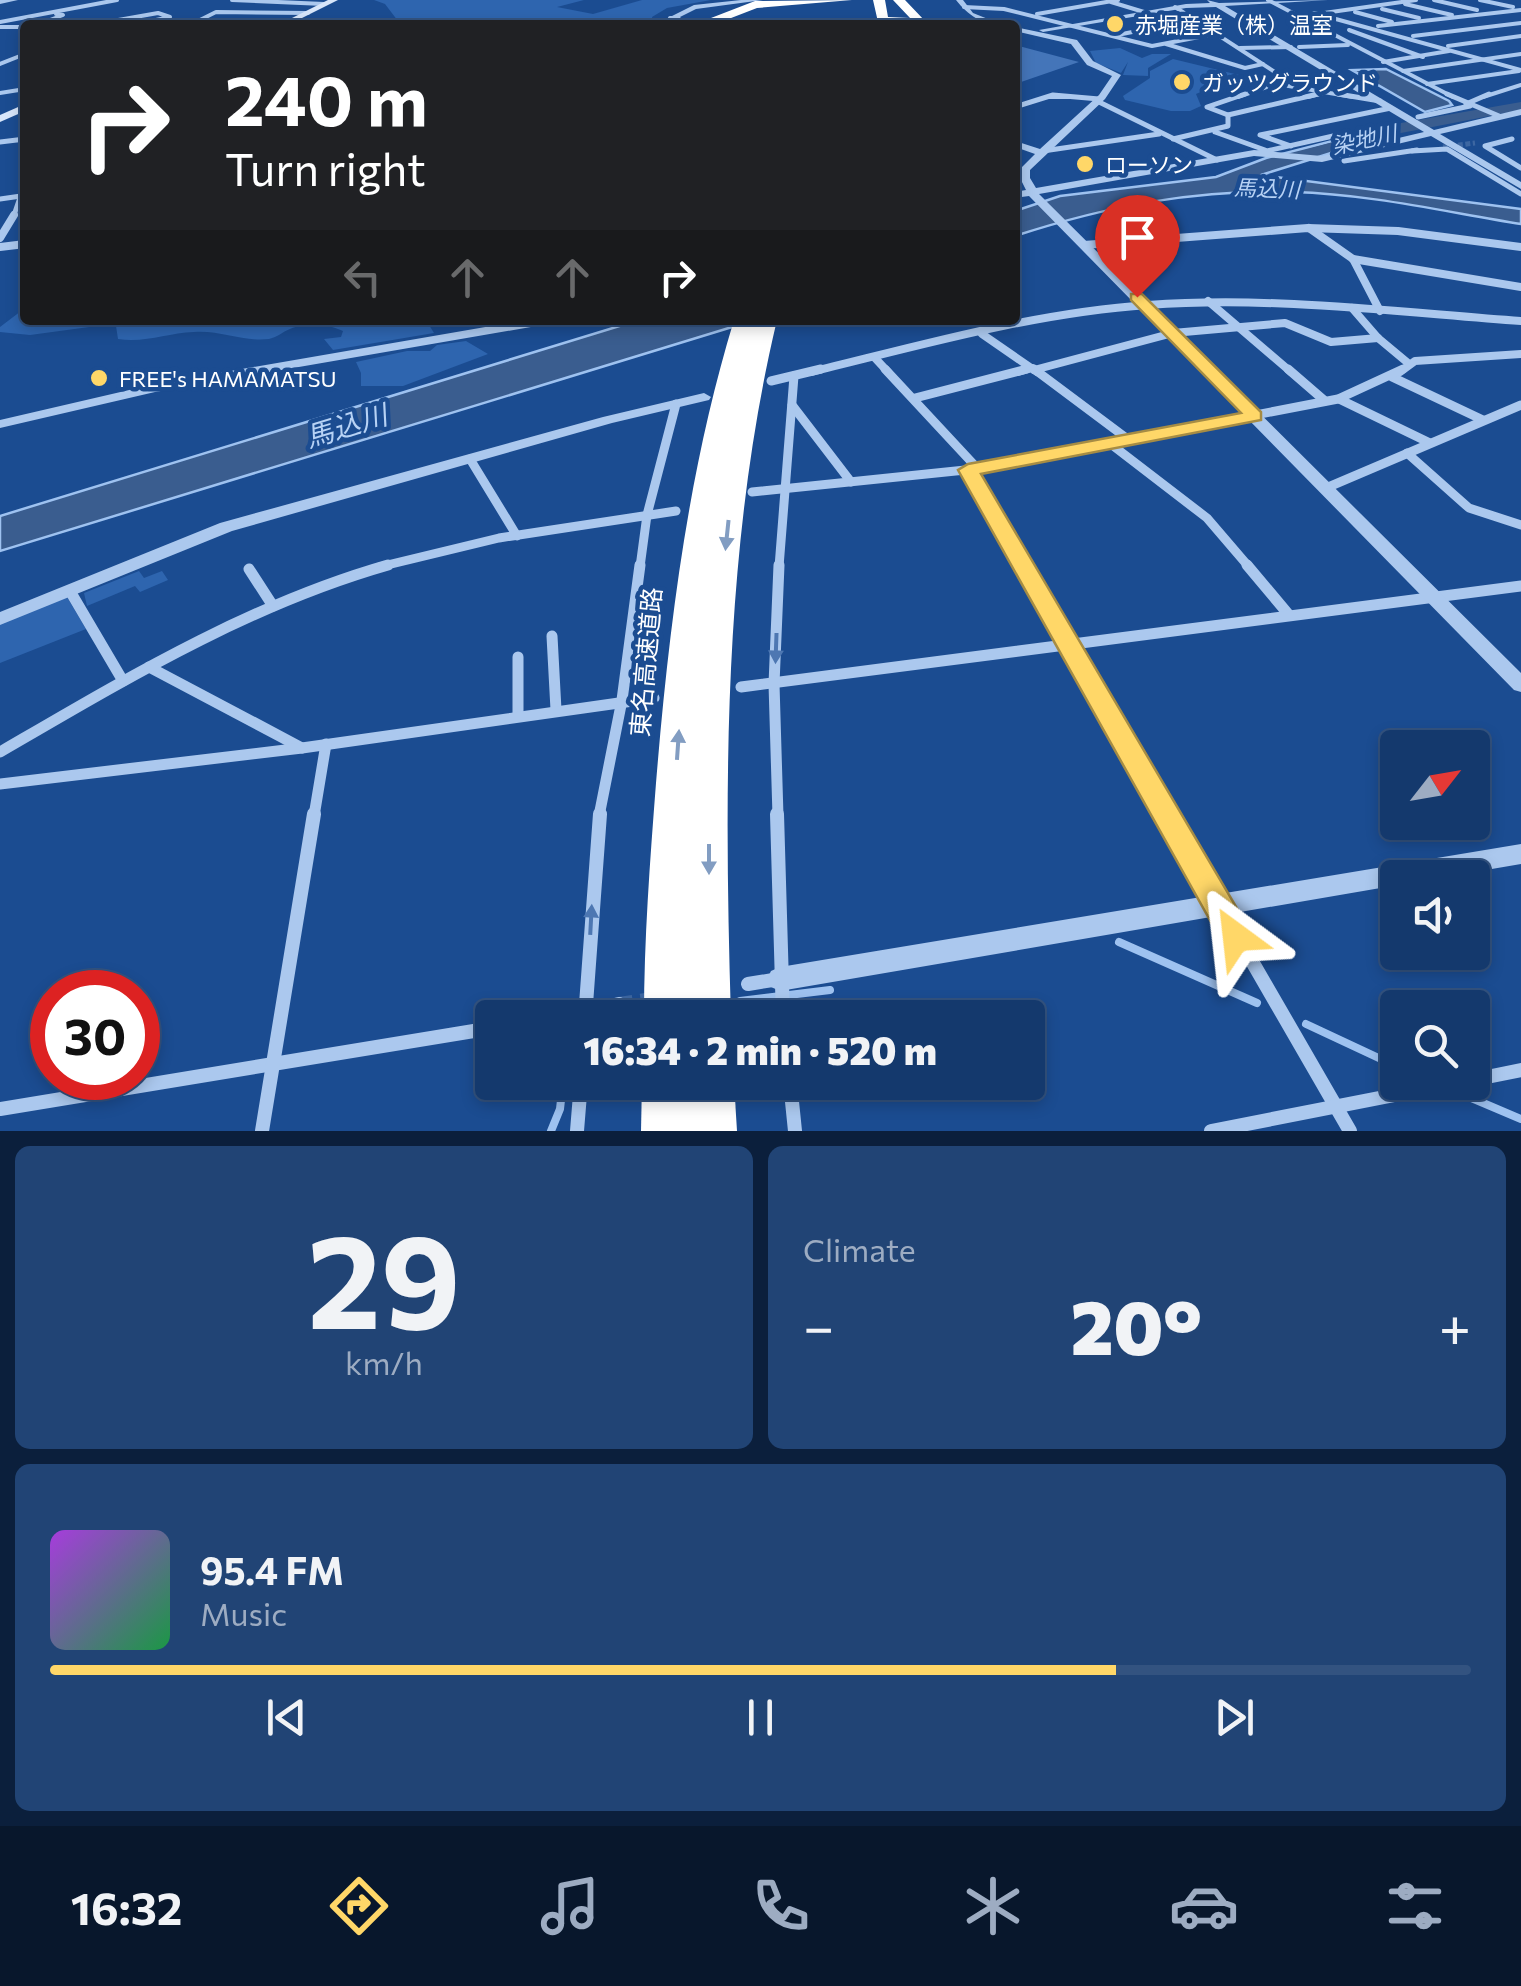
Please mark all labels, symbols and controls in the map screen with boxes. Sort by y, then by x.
place label: 赤堀産業（株）温室 [1135,11,1333,38]
marker: 赤堀産業（株）温室 [1104,13,1126,35]
text: 240 m [225,55,428,140]
icon: right [60,60,190,190]
place label: ガッツグラウンド [1202,69,1378,96]
marker: ガッツグラウンド [1171,71,1193,93]
water label: 染地川 [1329,119,1401,159]
text: Turn right [225,140,426,195]
place label: ローソン [1105,151,1193,178]
marker: ローソン [1074,153,1096,175]
water label: 馬込川 [1234,173,1302,203]
pin [1095,195,1180,298]
icon: arrive [1110,210,1165,265]
icon: left [335,250,390,305]
icon: ahead [440,250,495,305]
icon: ahead [545,250,600,305]
icon: right [650,250,705,305]
place label: FREE's HAMAMATSU [119,365,336,392]
marker: FREE's HAMAMATSU [88,367,110,389]
water label: 馬込川 [301,396,394,454]
one-way arrow [719,520,735,551]
street label: 東名高速道路 [624,586,666,738]
one-way arrow [767,632,783,664]
one-way arrow [670,729,686,761]
north arrow [1380,730,1490,840]
map controls [1380,730,1490,1100]
one-way arrow [701,844,717,876]
button: sound [1380,860,1490,970]
position arrow [1184,885,1288,989]
one-way arrow [583,904,599,936]
speed limit sign: 30 [30,970,160,1100]
button: search [1380,990,1490,1100]
text: 16:34 · 2 min · 520 m [583,1026,937,1073]
text: 29 [307,1197,461,1356]
text: Climate [803,1229,916,1269]
text: 20° [1071,1279,1202,1370]
text: − [803,1291,834,1358]
text: + [1439,1291,1471,1358]
text: km/h [345,1342,423,1382]
text: 95.4 FM [200,1546,344,1593]
text: Music [200,1593,287,1633]
icon: previous [259,1690,314,1745]
icon: pause [733,1690,788,1745]
icon: next [1207,1690,1262,1745]
icon: directions [324,1871,394,1941]
icon: music [535,1871,605,1941]
icon: phone [746,1871,816,1941]
icon: climate [958,1871,1028,1941]
icon: car [1169,1871,1239,1941]
icon: filters [1380,1871,1450,1941]
text: 16:32 [71,1879,182,1934]

